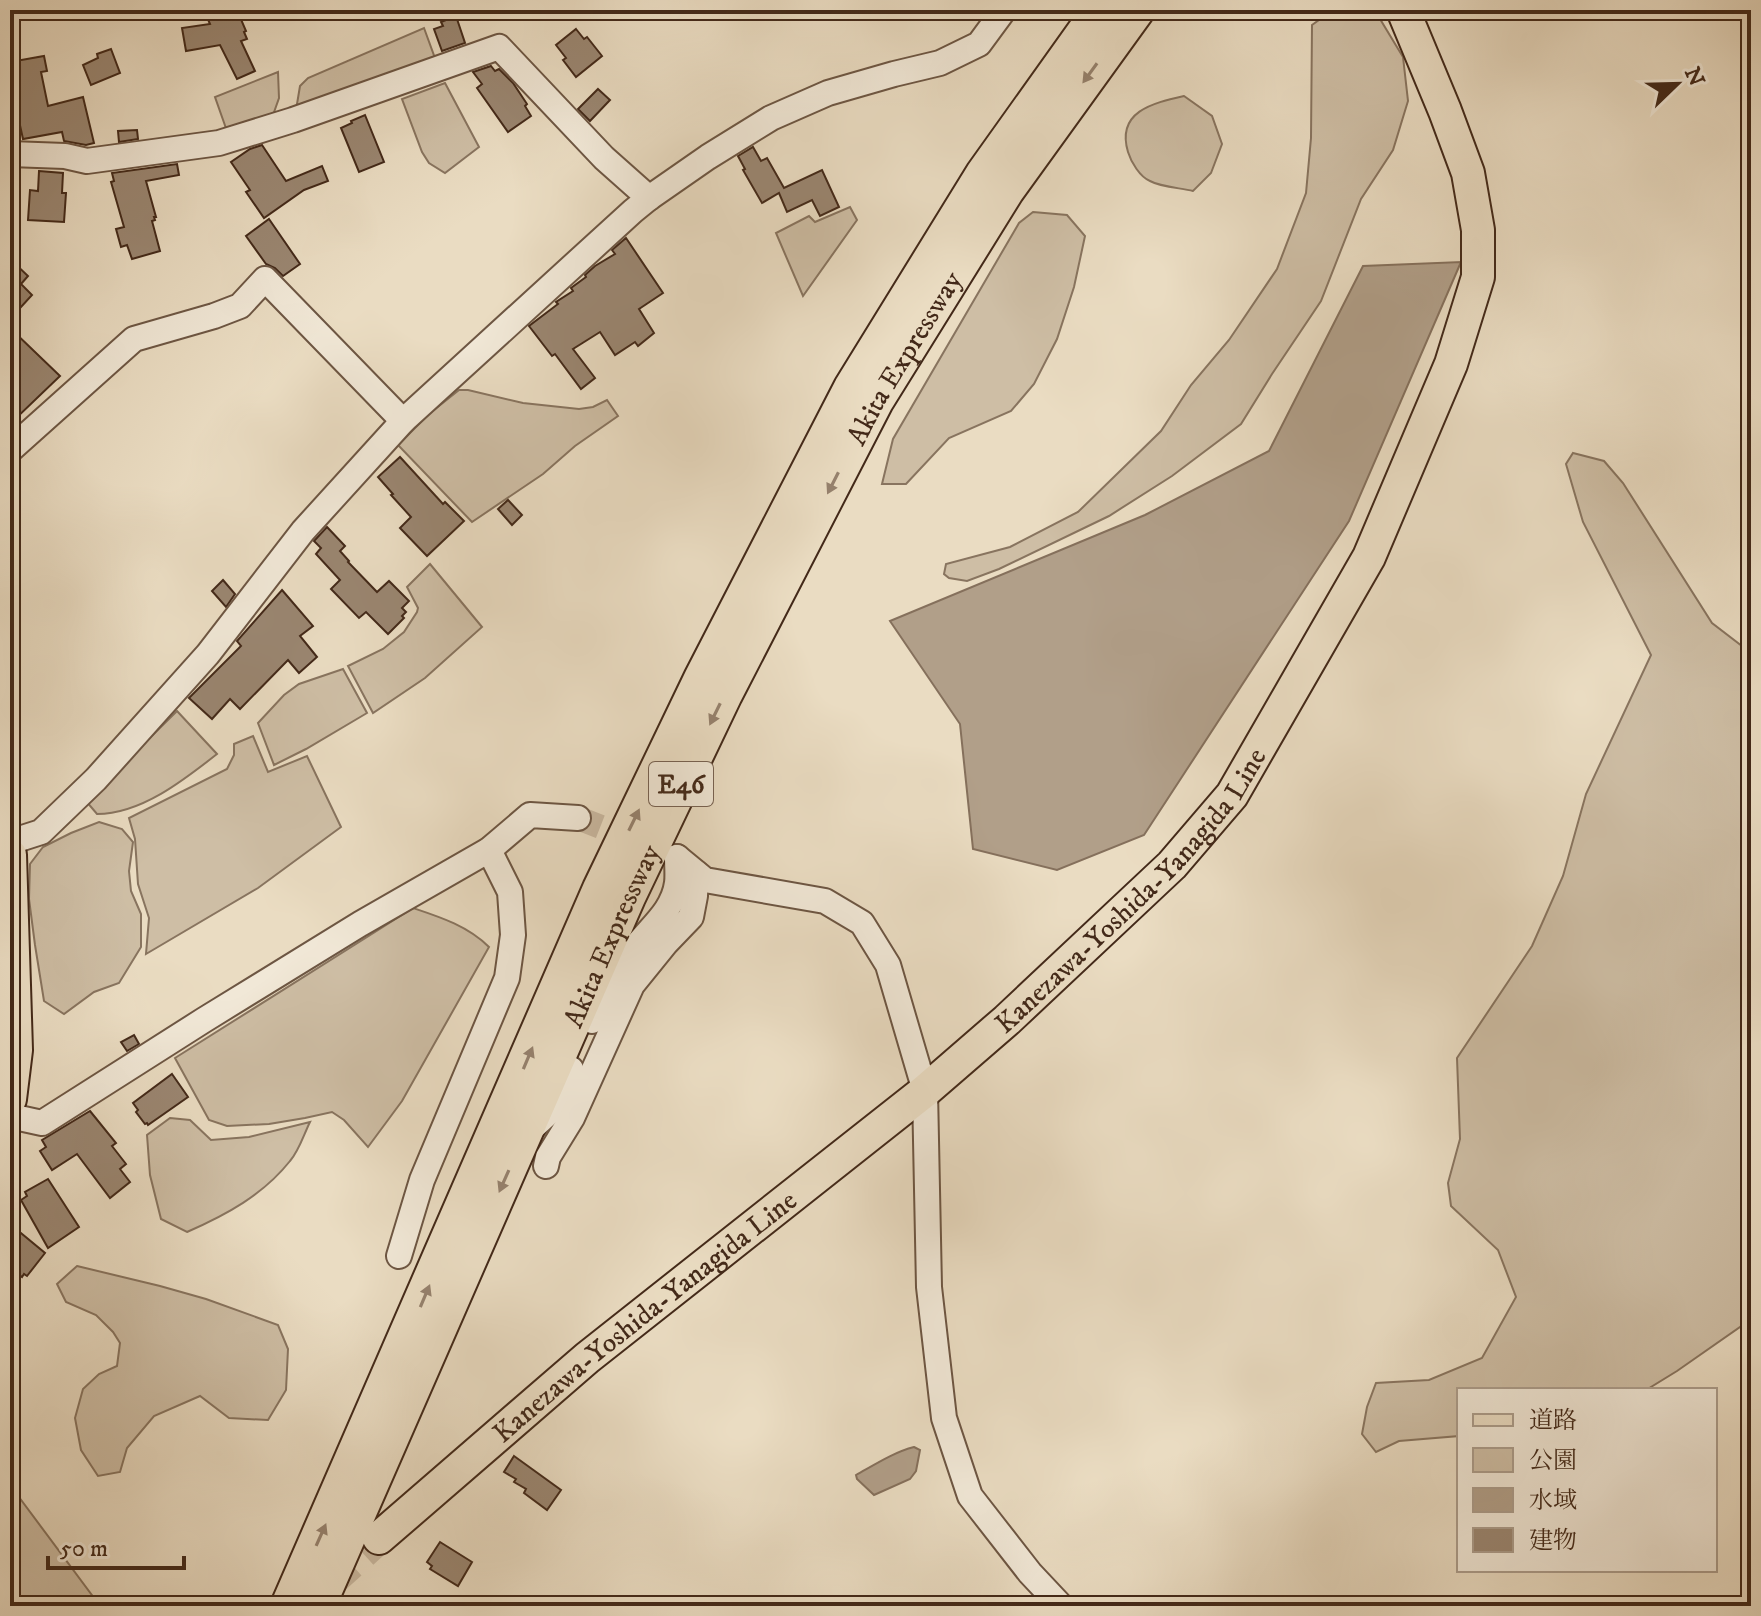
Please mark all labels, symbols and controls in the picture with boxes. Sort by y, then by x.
north arrow [1637,44,1717,124]
one-way arrow [1083,63,1098,84]
text: N [1678,63,1710,90]
street label: Akita Expressway [839,264,971,451]
one-way arrow [827,471,840,494]
one-way arrow [708,703,722,726]
street label: Kanezawa-Yoshida-Yanagida Line [988,742,1274,1042]
road number: E46 [649,762,713,806]
one-way arrow [627,809,641,832]
street label: Akita Expressway [556,838,669,1033]
one-way arrow [521,1046,535,1069]
one-way arrow [497,1169,510,1192]
street label: Kanezawa-Yoshida-Yanagida Line [486,1183,804,1451]
one-way arrow [418,1284,431,1308]
legend [1457,1388,1717,1572]
text: 道路 [1529,1406,1577,1436]
text: 公園 [1529,1446,1577,1476]
text: 水域 [1529,1486,1577,1516]
scale bar [48,1520,184,1570]
one-way arrow [315,1523,328,1547]
text: 建物 [1529,1526,1577,1556]
text: 50 m [60,1534,108,1564]

